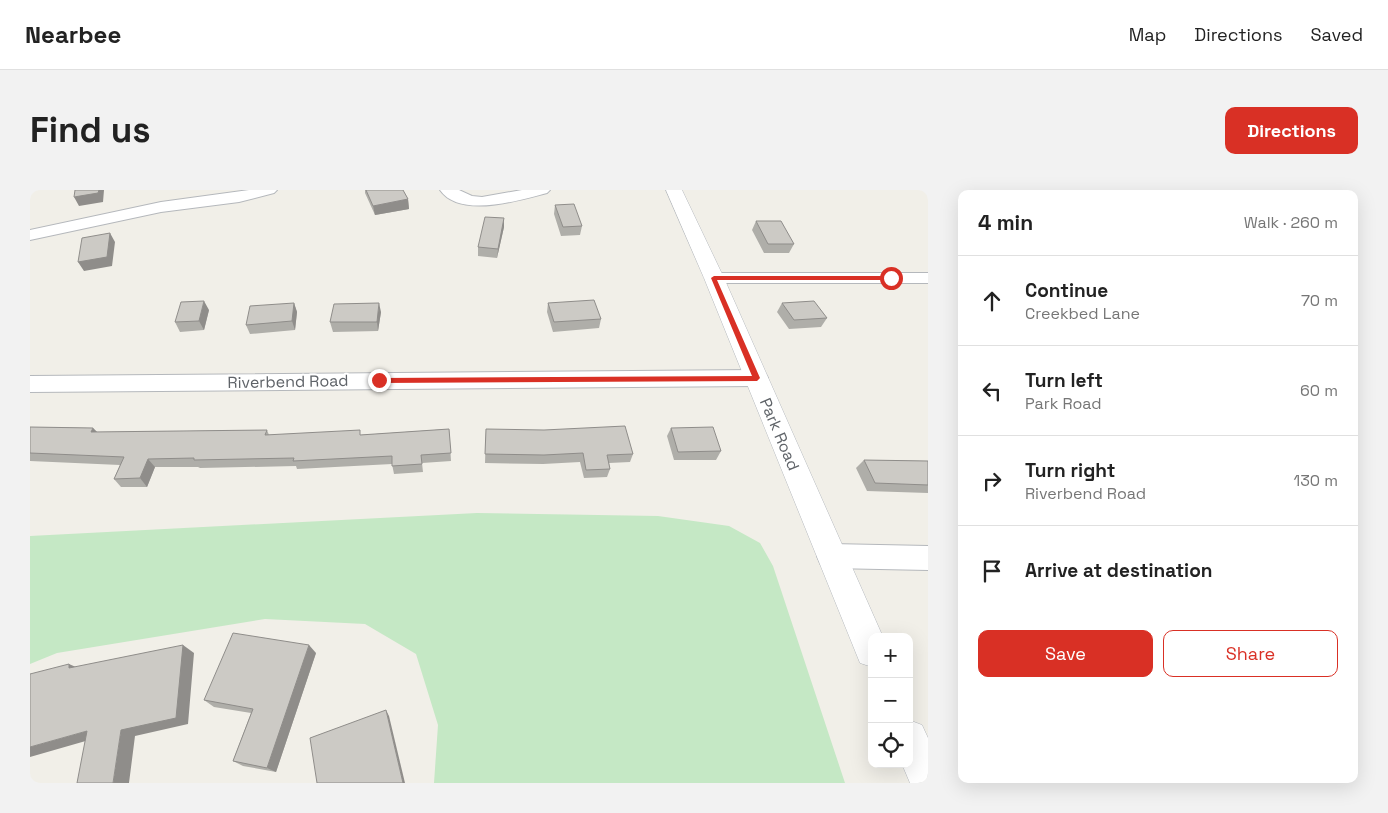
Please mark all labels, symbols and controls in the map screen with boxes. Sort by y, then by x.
text: Nearbee [25,19,121,50]
text: Map [1129,23,1166,46]
text: Directions [1194,23,1283,46]
text: Saved [1311,23,1363,46]
button: Directions [1225,107,1358,154]
text: Find us [30,108,151,152]
text: 4 min [978,209,1033,236]
text: Walk · 260 m [1244,212,1338,233]
route start [880,267,903,290]
text: Continue [1025,278,1108,303]
icon: ahead [978,287,1006,315]
text: 70 m [1301,290,1338,311]
text: Creekbed Lane [1025,303,1140,324]
text: Turn left [1025,368,1103,393]
route end [368,369,391,392]
street label: Riverbend Road [227,370,349,393]
icon: left [978,377,1006,405]
text: 60 m [1300,380,1338,401]
text: Park Road [1025,393,1102,414]
street label: Park Road [755,395,804,474]
text: Turn right [1025,458,1115,483]
icon: right [978,467,1006,495]
text: 130 m [1294,470,1338,491]
text: Riverbend Road [1025,483,1146,504]
icon: arrive [978,557,1006,585]
text: Arrive at destination [1025,558,1213,583]
button: Save [978,630,1153,677]
button: Share [1163,630,1338,677]
map controls [868,633,913,768]
button: + [868,633,913,678]
button: − [868,678,913,723]
button: locate [868,723,913,768]

